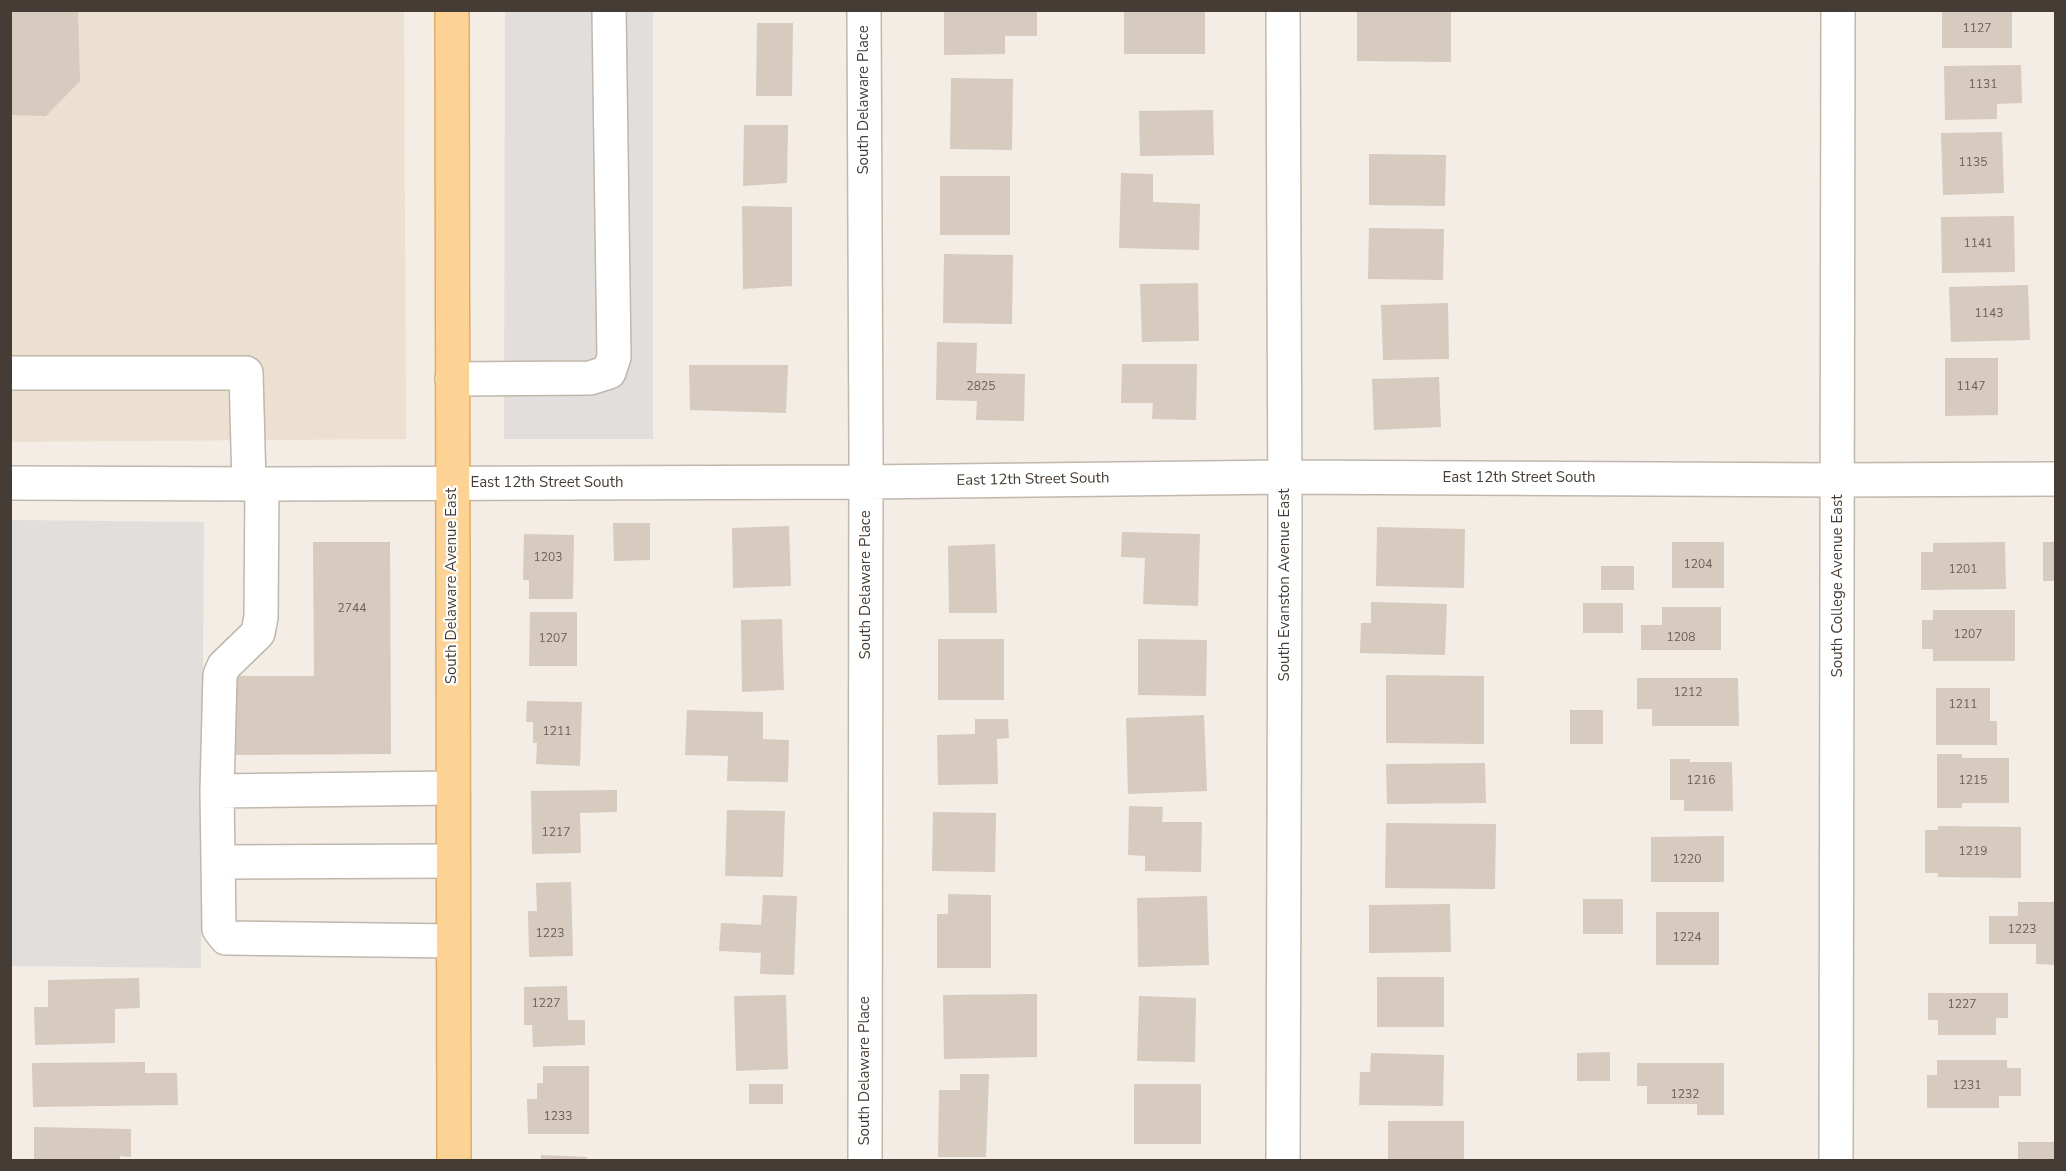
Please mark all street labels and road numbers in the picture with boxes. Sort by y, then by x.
street label: South Delaware Place [855,25,873,175]
street label: East 12th Street South [1443,469,1595,487]
street label: East 12th Street South [956,470,1110,490]
street label: East 12th Street South [471,474,623,492]
street label: South Delaware Avenue East [443,488,461,684]
street label: South Evanston Avenue East [1276,488,1294,682]
street label: South College Avenue East [1829,495,1847,677]
street label: South Delaware Place [857,510,875,660]
street label: South Delaware Place [856,996,874,1146]

